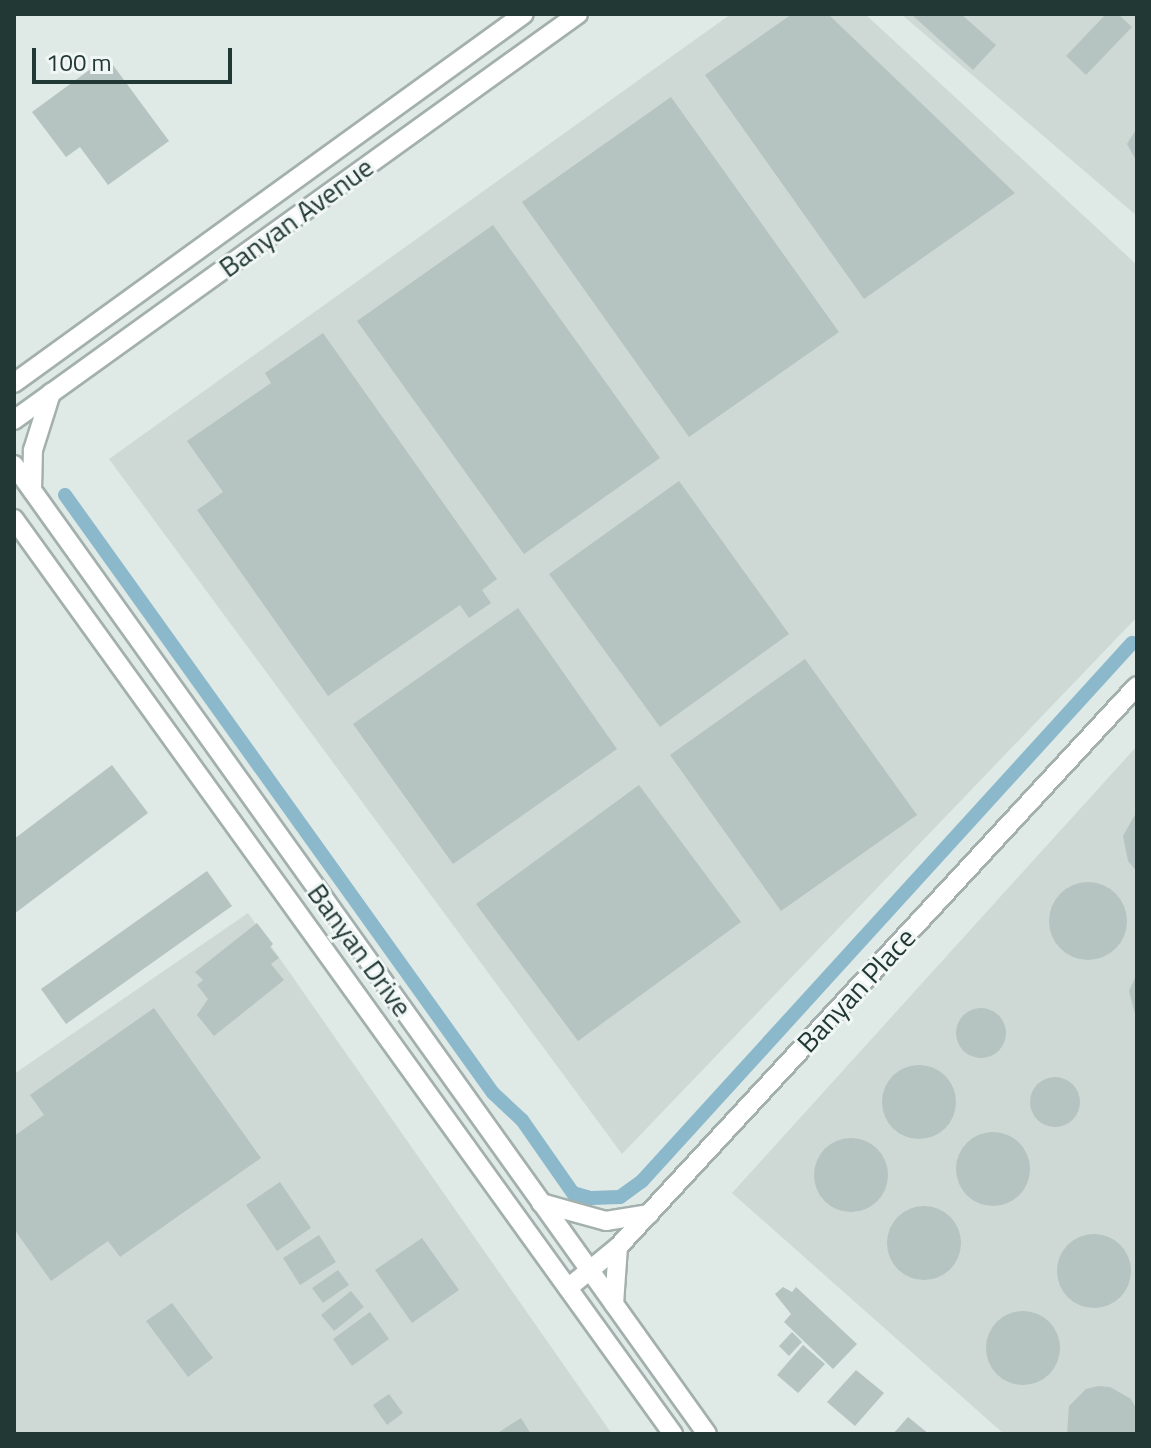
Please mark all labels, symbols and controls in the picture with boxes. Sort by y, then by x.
scale bar [36,32,236,82]
text: 100 m [46,44,112,80]
street label: Banyan Avenue [212,150,380,284]
street label: Banyan Drive [301,877,419,1023]
street label: Banyan Place [790,921,922,1059]

